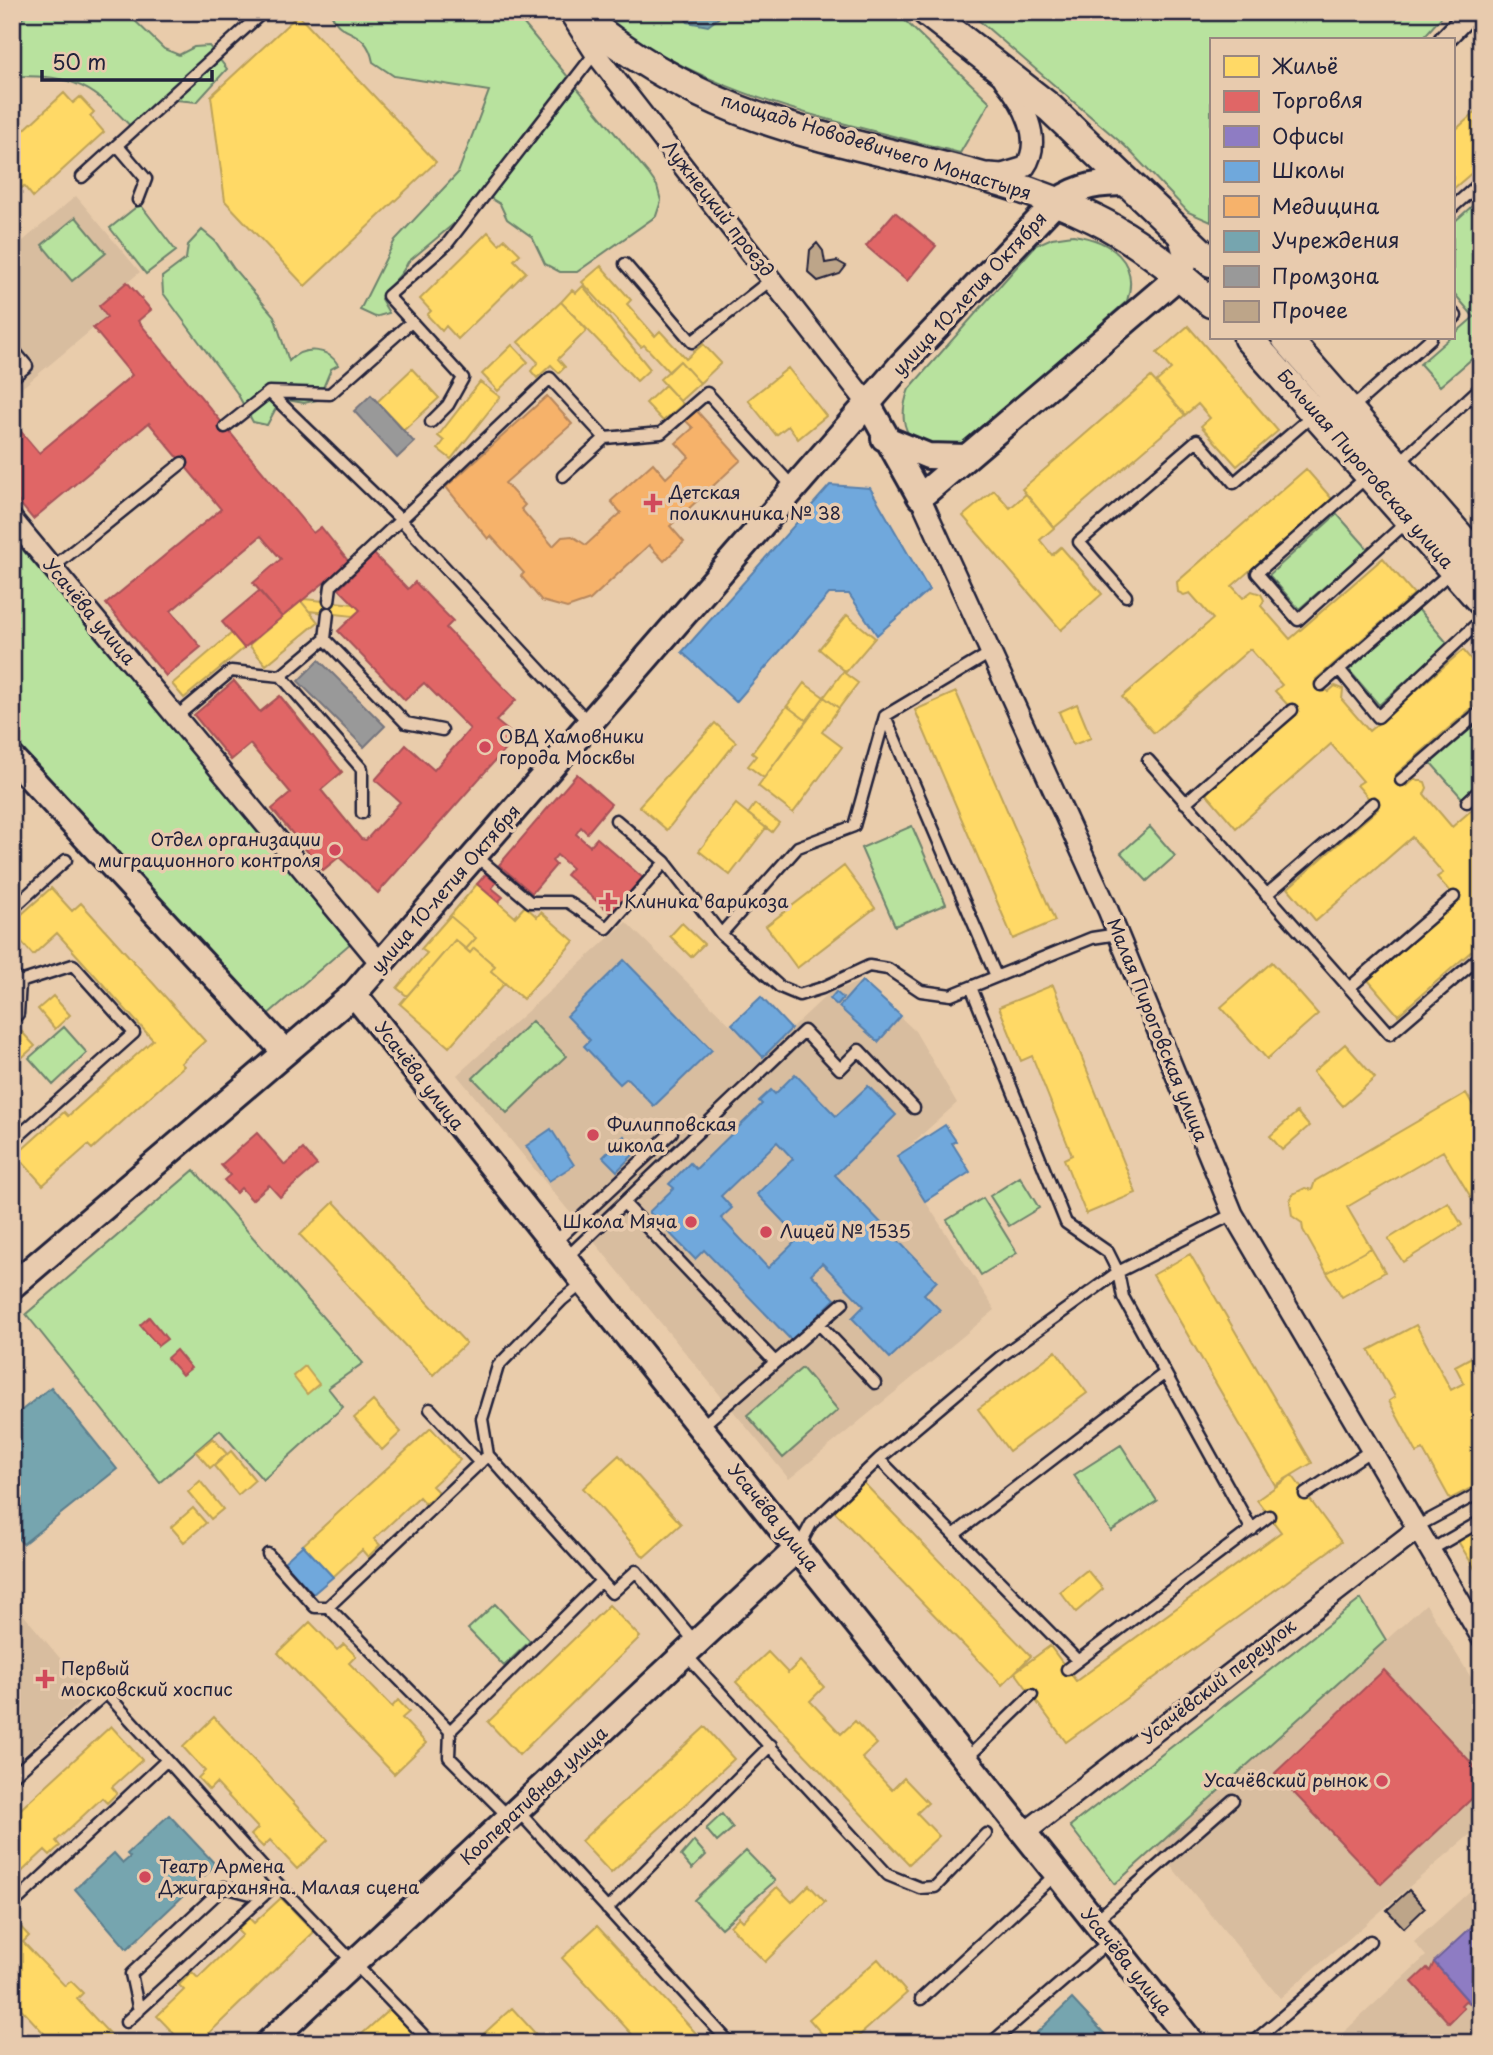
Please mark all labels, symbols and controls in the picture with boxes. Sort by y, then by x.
scale bar [42,38,212,82]
legend [1210,38,1454,340]
text: 50 m [52,45,106,77]
text: Жильё [1271,49,1338,81]
text: Торговля [1272,83,1363,115]
street label: площадь Новодевичьего Монастыря [718,85,1035,206]
text: Офисы [1272,119,1344,151]
street label: Лужнецкий проезд [657,134,781,282]
text: Школы [1272,153,1345,185]
text: Медицина [1272,189,1380,221]
street label: улица 10-летия Октября [885,205,1052,381]
text: Учреждения [1272,223,1400,255]
text: Промзона [1272,259,1379,291]
text: Прочее [1272,293,1348,325]
street label: Большая Пироговская улица [1272,362,1461,574]
place label: Детская поликлиника № 38 [668,478,841,526]
marker: Детская поликлиника № 38 [643,493,663,513]
street label: Усачёва улица [37,552,143,671]
place label: ОВД Хамовники города Москвы [499,722,644,770]
marker: ОВД Хамовники города Москвы [477,739,493,755]
street label: улица 10-летия Октября [364,798,526,978]
place label: Отдел организации миграционного контроля [98,825,321,873]
marker: Отдел организации миграционного контроля [327,842,343,858]
place label: Клиника варикоза [624,887,789,914]
marker: Клиника варикоза [598,892,618,912]
street label: Малая Пироговская улица [1101,914,1216,1146]
street label: Усачёва улица [369,1015,472,1136]
place label: Филипповская школа [607,1110,737,1158]
marker: Филипповская школа [585,1127,601,1143]
place label: Школа Мяча [563,1207,677,1234]
marker: Школа Мяча [683,1214,699,1230]
place label: Лицей № 1535 [780,1217,911,1244]
marker: Лицей № 1535 [758,1224,774,1240]
street label: Усачёва улица [722,1457,827,1577]
street label: Усачёвский переулок [1135,1612,1301,1750]
place label: Первый московский хоспис [61,1654,233,1702]
marker: Первый московский хоспис [35,1669,55,1689]
street label: Кооперативная улица [453,1719,613,1871]
place label: Усачёвский рынок [1204,1766,1368,1793]
marker: Усачёвский рынок [1374,1773,1390,1789]
place label: Театр Армена Джигарханяна. Малая сцена [158,1852,420,1900]
marker: Театр Армена Джигарханяна. Малая сцена [137,1869,153,1885]
street label: Усачёва улица [1075,1901,1180,2021]

